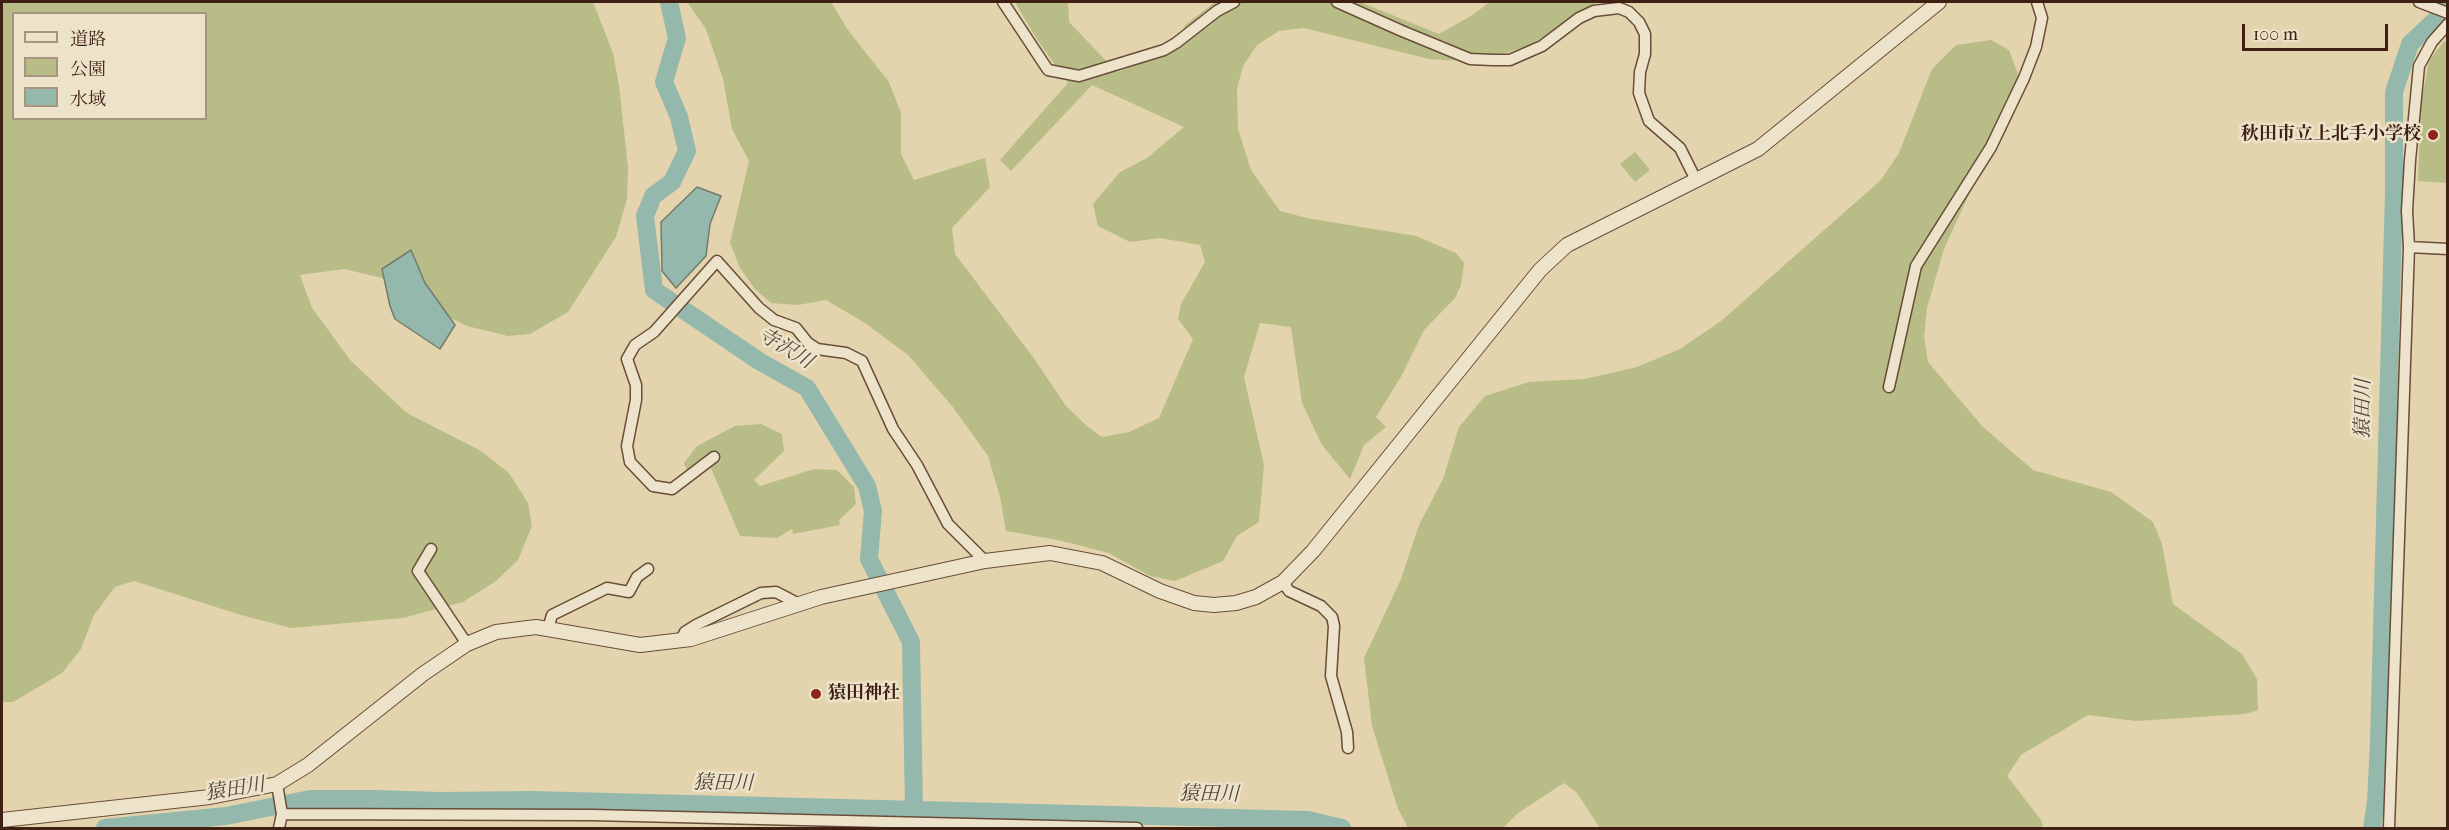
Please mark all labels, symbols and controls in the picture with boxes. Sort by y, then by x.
legend [12,12,207,120]
scale bar [2245,12,2390,50]
text: 100 m [2253,24,2298,45]
text: 道路 [70,29,106,50]
text: 公園 [70,59,106,80]
text: 水域 [70,89,106,110]
place label: 秋田市立上北手小学校 [2241,124,2421,146]
marker: 秋田市立上北手小学校 [2426,128,2440,142]
water label: 寺沢川 [753,323,817,375]
water label: 猿田川 [2351,379,2377,439]
place label: 猿田神社 [828,683,900,705]
marker: 猿田神社 [809,687,823,701]
water label: 猿田川 [693,771,753,797]
water label: 猿田川 [203,773,267,807]
water label: 猿田川 [1179,782,1239,808]

